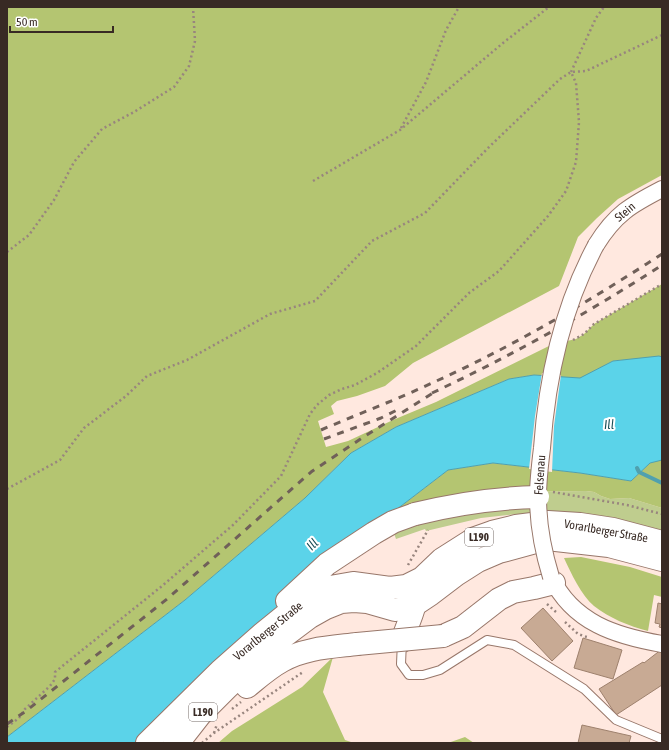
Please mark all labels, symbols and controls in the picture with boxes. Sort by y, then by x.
scale bar [10,8,113,34]
text: 50 m [16,15,38,29]
street label: Stein [612,199,638,225]
water label: Ill [604,417,614,432]
street label: Felsenau [532,454,548,495]
street label: Vorarlberger Straße [563,517,649,545]
road number: L190 [465,528,493,546]
water label: Ill [303,535,321,553]
street label: Vorarlberger Straße [231,599,305,663]
road number: L190 [189,703,217,721]

